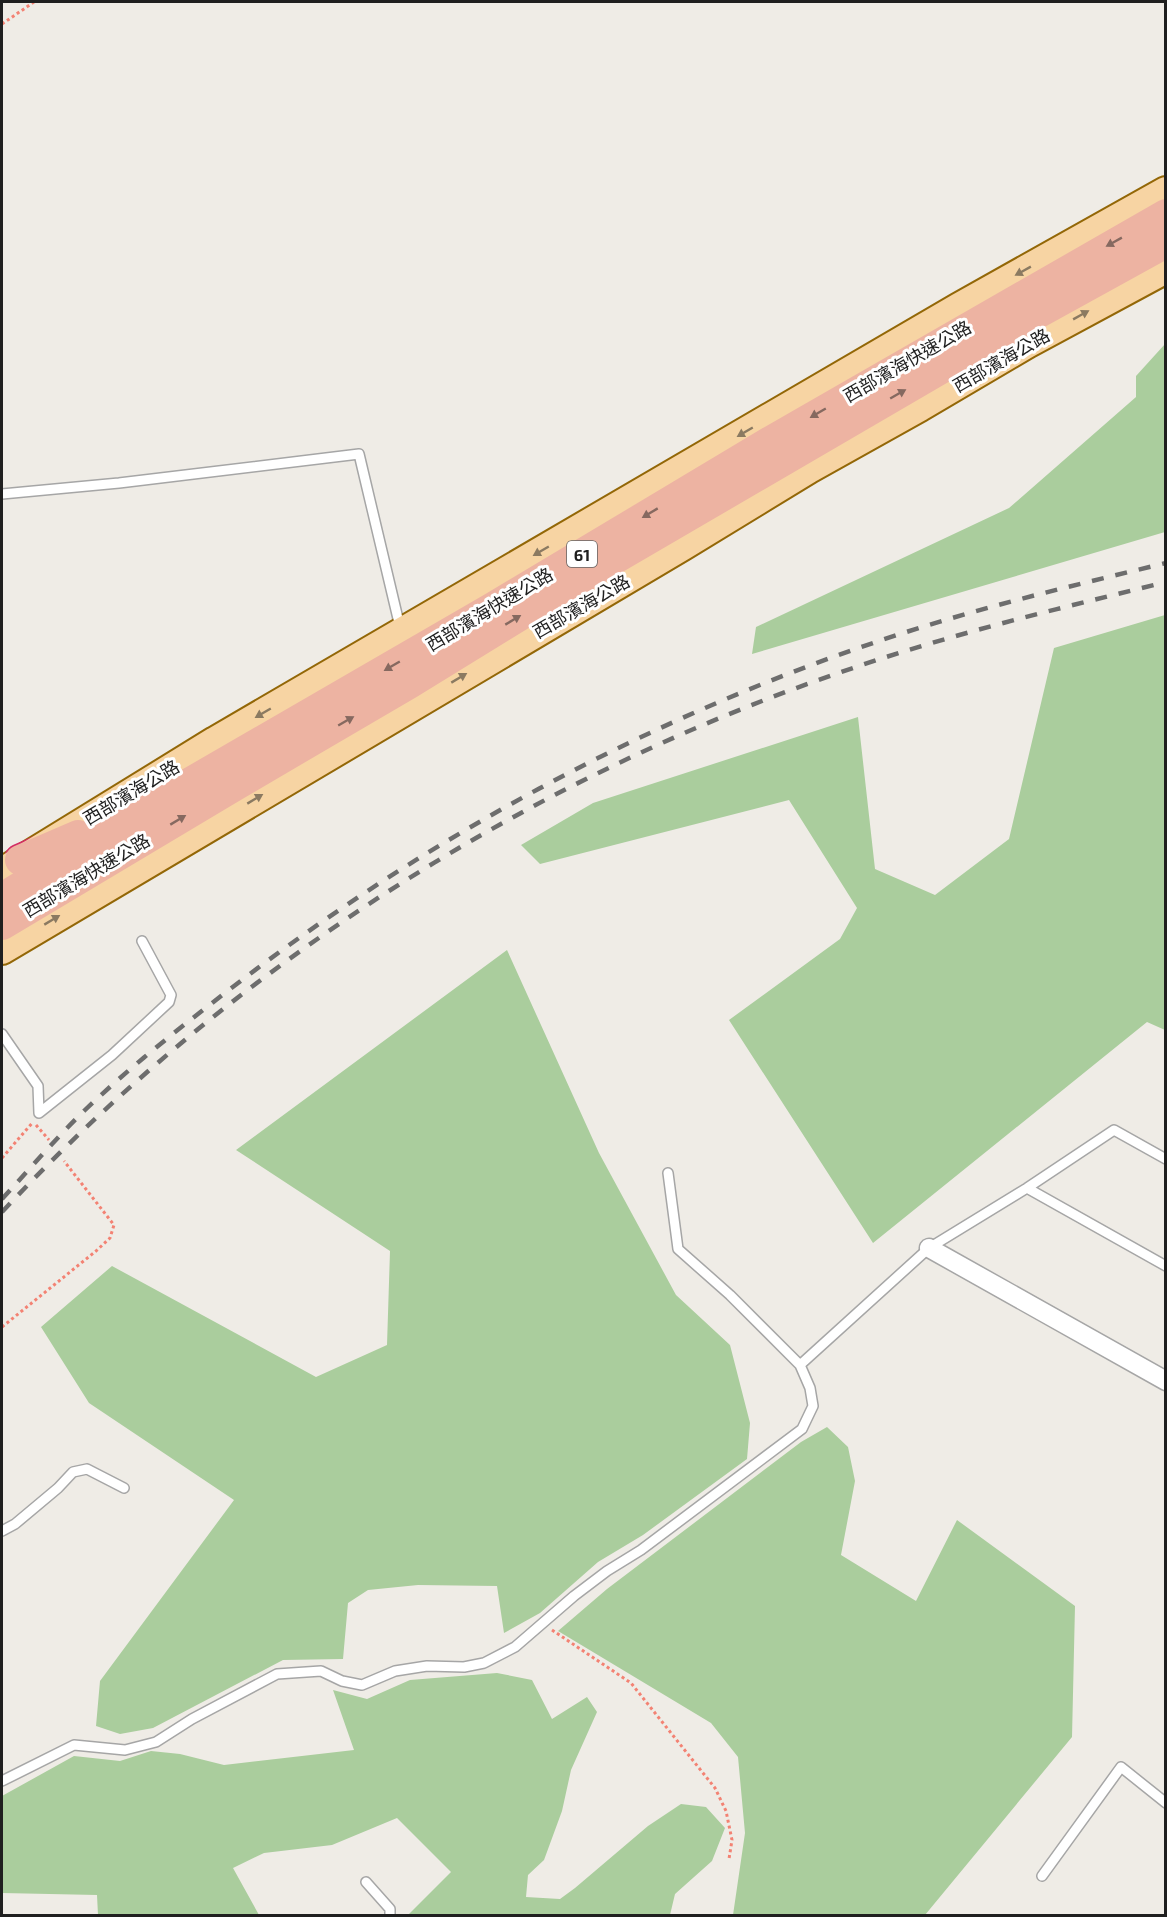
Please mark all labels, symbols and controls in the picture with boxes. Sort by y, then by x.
one-way arrow [1105,237,1122,247]
one-way arrow [1014,266,1031,276]
one-way arrow [1073,310,1090,320]
street label: 西部濱海快速公路 [839,315,975,407]
street label: 西部濱海公路 [949,323,1053,397]
one-way arrow [890,388,906,399]
one-way arrow [809,408,826,418]
one-way arrow [737,426,753,437]
one-way arrow [642,507,658,518]
road number: 61 [567,541,597,567]
one-way arrow [533,546,549,557]
street label: 西部濱海快速公路 [422,562,556,656]
street label: 西部濱海公路 [529,569,633,643]
one-way arrow [505,615,521,626]
one-way arrow [383,661,400,671]
one-way arrow [451,673,468,683]
one-way arrow [254,708,271,718]
one-way arrow [338,715,354,726]
street label: 西部濱海公路 [79,755,183,829]
one-way arrow [247,793,263,804]
one-way arrow [170,814,186,825]
street label: 西部濱海快速公路 [19,828,153,922]
one-way arrow [44,915,61,925]

